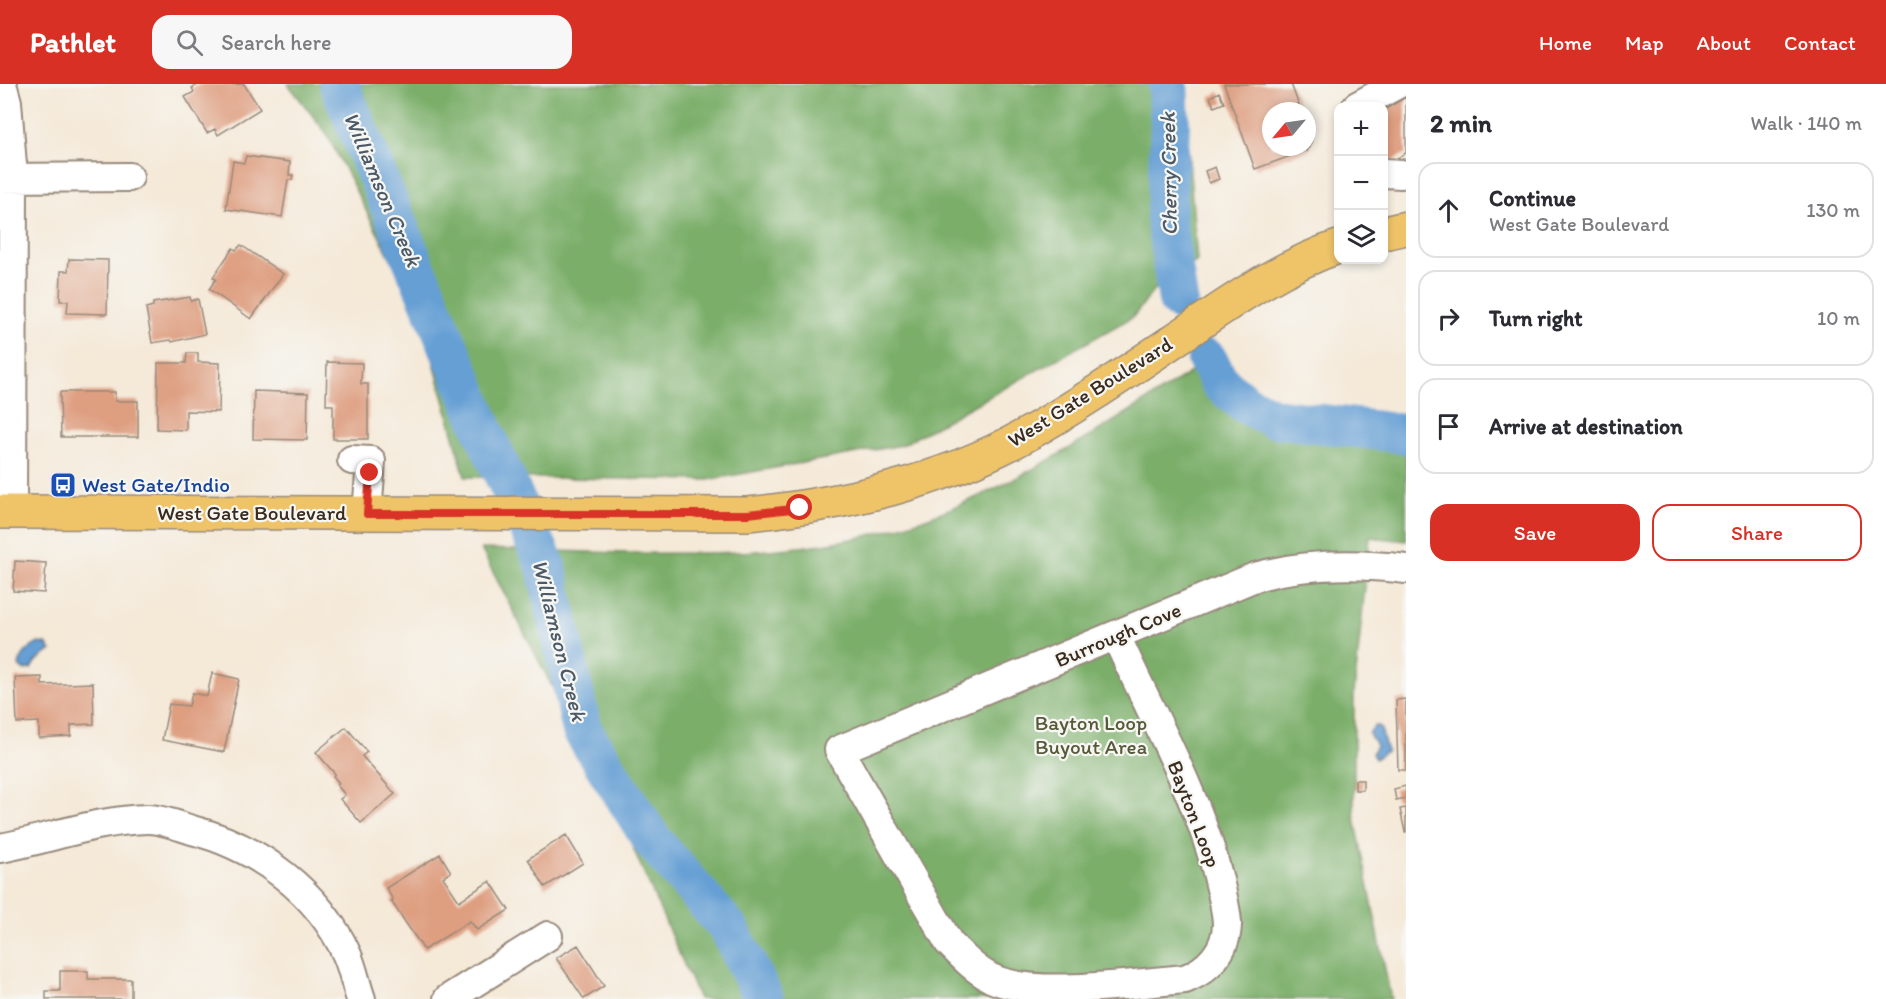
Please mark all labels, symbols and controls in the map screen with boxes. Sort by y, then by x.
search box [152,15,572,69]
text: Pathlet [30,25,116,59]
icon: search [173,26,206,59]
text: Search here [221,29,331,56]
text: Home [1539,30,1592,55]
text: Map [1625,30,1664,55]
text: About [1697,30,1751,55]
text: Contact [1784,30,1856,55]
north arrow [1262,102,1316,156]
map controls [1334,102,1388,264]
button: + [1334,102,1388,156]
text: 2 min [1430,107,1492,139]
water label: Williamson Creek [338,108,428,272]
water label: Cherry Creek [1154,110,1183,236]
text: Walk · 140 m [1751,111,1862,135]
button: − [1334,156,1388,210]
text: Continue [1489,185,1576,212]
icon: ahead [1432,194,1465,227]
text: 130 m [1806,198,1860,222]
button: layers [1334,210,1388,264]
text: West Gate Boulevard [1489,212,1669,236]
icon: right [1432,302,1465,335]
text: Turn right [1489,305,1583,332]
text: 10 m [1817,306,1860,330]
street label: West Gate Boulevard [1003,331,1177,452]
icon: arrive [1432,410,1465,443]
text: Arrive at destination [1489,413,1683,440]
route end [356,459,382,485]
bus stop icon: West Gate/Indio [48,470,78,500]
place label: West Gate/Indio [82,472,230,497]
route start [786,494,812,520]
street label: West Gate Boulevard [157,500,347,525]
button: Save [1430,504,1640,561]
button: Share [1652,504,1862,561]
water label: Williamson Creek [526,557,593,725]
street label: Burrough Cove [1051,597,1185,672]
park label: Bayton Loop Buyout Area [1035,710,1147,759]
street label: Bayton Loop [1163,757,1226,871]

